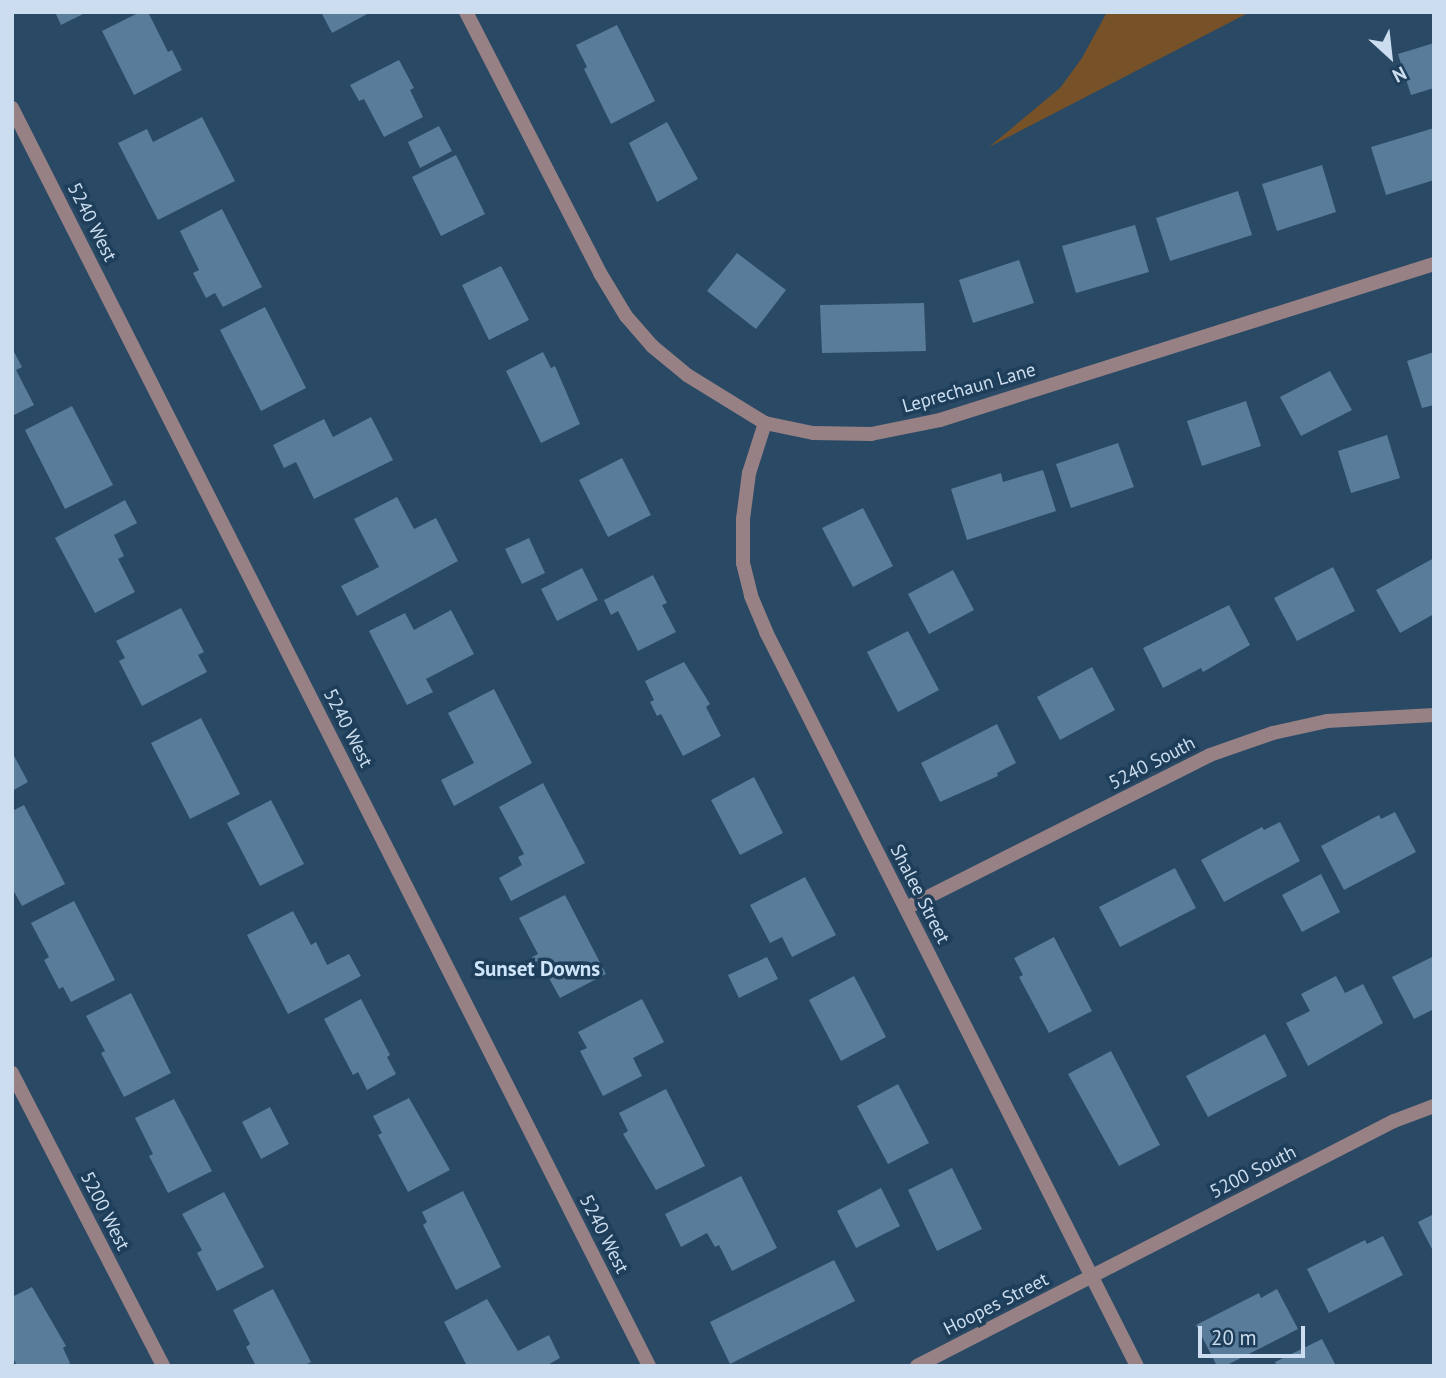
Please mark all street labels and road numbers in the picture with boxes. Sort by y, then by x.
street label: 5240 West [62,179,122,265]
street label: Leprechaun Lane [900,358,1038,418]
street label: 5240 West [318,685,378,771]
street label: 5240 South [1105,732,1199,794]
street label: Shalee Street [885,841,955,947]
street label: 5200 South [1206,1141,1300,1203]
street label: 5200 West [75,1168,135,1254]
street label: 5240 West [574,1191,634,1277]
street label: Hoopes Street [940,1268,1052,1340]

